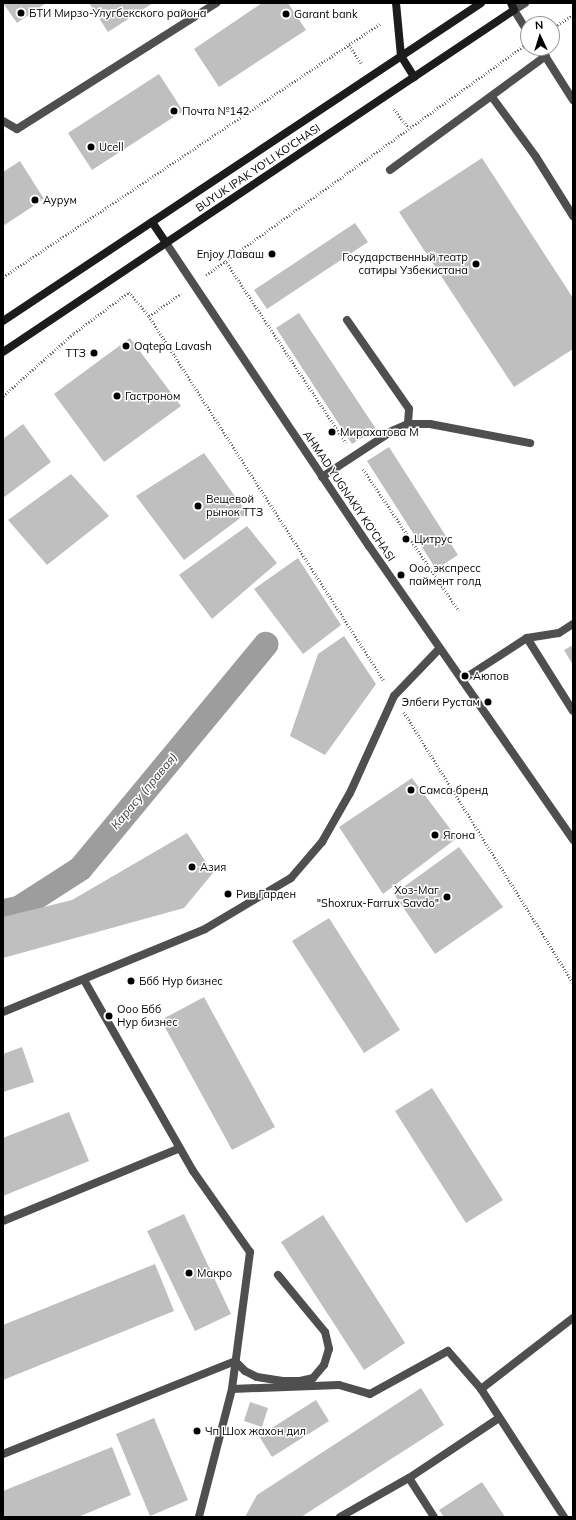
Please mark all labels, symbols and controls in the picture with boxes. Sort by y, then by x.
place label: БТИ Мирзо-Улугбекского района [29,6,206,20]
place label: Garant bank [294,7,358,21]
marker: БТИ Мирзо-Улугбекского района [16,8,26,18]
marker: Garant bank [281,9,291,19]
north arrow [520,16,560,56]
text: N [535,18,544,32]
place label: Почта №142 [182,104,249,118]
marker: Почта №142 [169,106,179,116]
street label: BUYUK IPAK YO'LI KO'CHASI [193,121,323,215]
place label: Ucell [99,140,124,154]
marker: Ucell [86,142,96,152]
place label: Аурум [43,193,77,207]
marker: Аурум [30,195,40,205]
place label: Enjoy Лаваш [197,247,264,261]
marker: Enjoy Лаваш [267,249,277,259]
place label: Государственный театр сатиры Узбекистана [342,251,468,277]
marker: Государственный театр сатиры Узбекистана [471,259,481,269]
place label: Oqtepa Lavash [134,339,212,353]
marker: Oqtepa Lavash [121,341,131,351]
place label: ТТЗ [65,346,86,360]
marker: ТТЗ [89,348,99,358]
place label: Гастроном [125,389,180,403]
marker: Гастроном [112,391,122,401]
place label: Мирахатова М [340,425,419,439]
marker: Мирахатова М [327,427,337,437]
street label: AHMAD YUGNAKIY KO'CHASI [300,428,398,564]
place label: Вещевой рынок ТТЗ [206,493,263,519]
marker: Вещевой рынок ТТЗ [193,501,203,511]
place label: Цитрус [414,532,452,546]
marker: Цитрус [401,534,411,544]
place label: Ооо экспресс паймент голд [409,562,481,588]
marker: Ооо экспресс паймент голд [396,570,406,580]
place label: Аюпов [473,669,509,683]
marker: Аюпов [460,671,470,681]
place label: Элбеги Рустам [402,695,480,709]
marker: Элбеги Рустам [483,697,493,707]
water label: Карасу (правая) [108,750,180,832]
place label: Самса бренд [419,783,488,797]
marker: Самса бренд [406,785,416,795]
place label: Ягона [443,828,475,842]
marker: Ягона [430,830,440,840]
place label: Азия [200,860,226,874]
marker: Азия [187,862,197,872]
place label: Хоз-Маг "Shoxrux-Farrux Savdo" [317,884,439,910]
place label: Рив Гарден [236,887,296,901]
marker: Рив Гарден [223,889,233,899]
marker: Хоз-Маг "Shoxrux-Farrux Savdo" [442,892,452,902]
place label: Ббб Нур бизнес [139,974,223,988]
marker: Ббб Нур бизнес [126,976,136,986]
place label: Ооо Ббб Нур бизнес [117,1003,178,1029]
marker: Ооо Ббб Нур бизнес [104,1011,114,1021]
place label: Макро [197,1266,232,1280]
marker: Макро [184,1268,194,1278]
place label: Чп Шох жахон дил [205,1424,306,1438]
marker: Чп Шох жахон дил [192,1426,202,1436]

